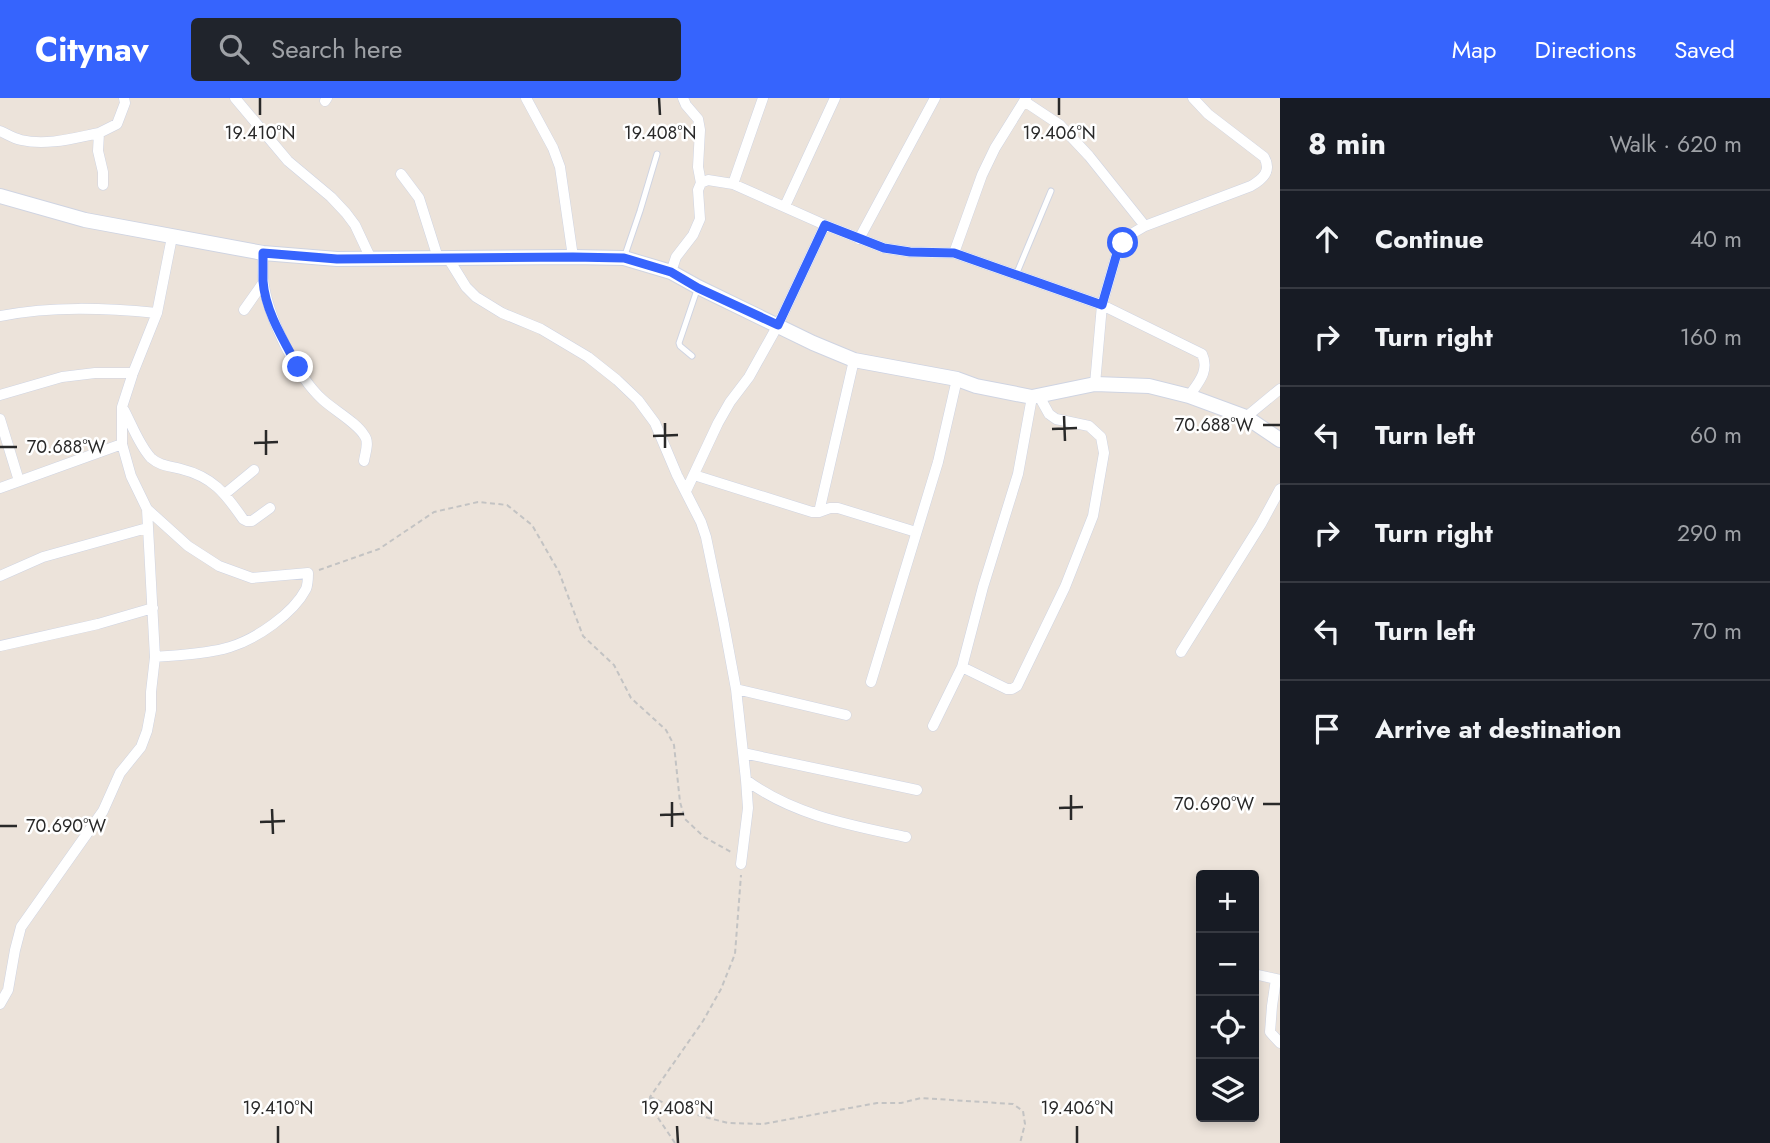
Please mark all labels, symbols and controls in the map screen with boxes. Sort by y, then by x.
search box [191,18,681,81]
text: Citynav [35,26,149,73]
icon: search [215,30,253,68]
text: Search here [271,30,402,68]
text: Map [1452,32,1497,67]
text: Directions [1535,32,1636,67]
text: Saved [1674,32,1735,67]
text: 19.410°N [225,120,295,146]
text: 19.408°N [624,120,696,146]
text: 19.406°N [1022,120,1096,146]
text: 8 min [1308,122,1386,165]
text: Walk · 620 m [1609,127,1742,161]
icon: ahead [1308,220,1346,258]
text: Continue [1375,220,1484,258]
text: 40 m [1690,222,1742,256]
route start [1107,227,1138,258]
icon: right [1308,318,1346,356]
text: Turn right [1375,318,1493,356]
text: 160 m [1680,320,1742,354]
route end [282,351,313,382]
text: 70.688°W [1175,412,1253,438]
icon: left [1308,416,1346,454]
text: Turn left [1375,416,1475,454]
text: 60 m [1690,418,1742,452]
text: 70.688°W [27,434,105,460]
icon: right [1308,514,1346,552]
text: Turn right [1375,514,1493,552]
text: 290 m [1677,516,1742,550]
icon: left [1308,612,1346,650]
text: Turn left [1375,612,1475,650]
text: 70 m [1691,614,1742,648]
icon: arrive [1308,710,1346,748]
text: Arrive at destination [1375,710,1622,748]
text: 70.690°W [1174,791,1254,817]
text: 70.690°W [26,813,106,839]
map controls [1196,870,1259,1122]
button: + [1196,870,1259,933]
button: − [1196,933,1259,996]
button: locate [1196,996,1259,1059]
button: layers [1196,1059,1259,1122]
text: 19.410°N [243,1095,313,1121]
text: 19.408°N [641,1095,713,1121]
text: 19.406°N [1040,1095,1114,1121]

